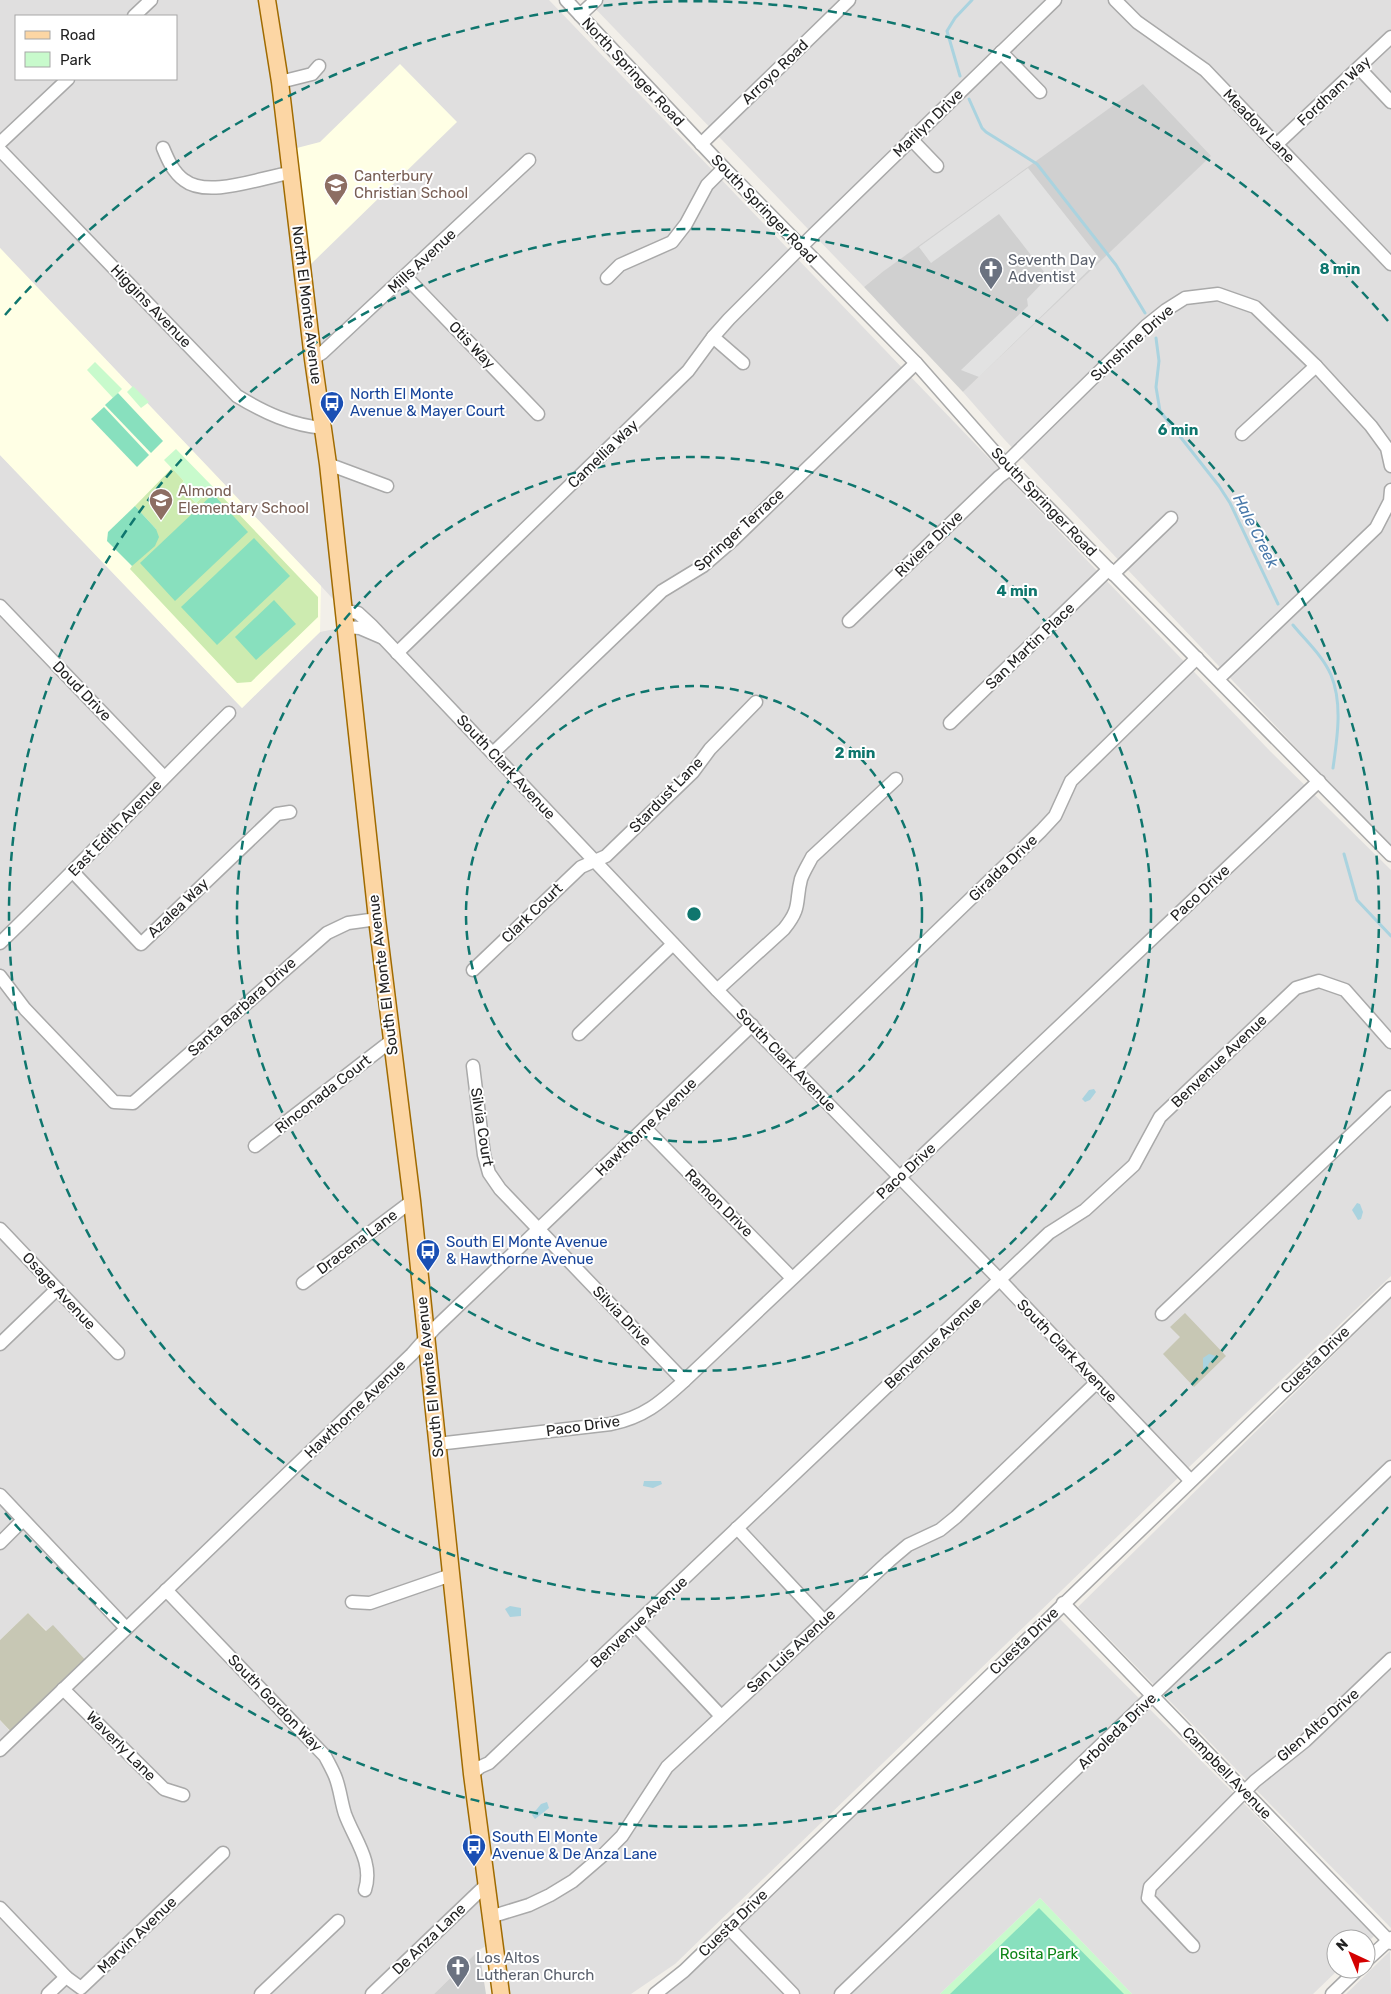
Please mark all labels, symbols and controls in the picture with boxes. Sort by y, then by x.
street label: North Springer Road [578,14,688,130]
legend [15,15,178,80]
text: Road [60,26,96,44]
street label: Arroyo Road [738,36,812,108]
text: Park [60,51,91,69]
street label: Fordham Way [1294,52,1374,130]
street label: Marilyn Drive [889,85,967,161]
street label: Meadow Lane [1219,85,1299,167]
street label: South Springer Road [707,151,821,267]
place label: Canterbury Christian School [354,167,468,202]
school or university icon: Canterbury Christian School [323,172,349,206]
street label: North El Monte Avenue [288,225,326,385]
street label: Mills Avenue [384,225,460,297]
place label: Seventh Day Adventist [1008,251,1096,286]
church icon: Seventh Day Adventist [978,256,1004,290]
text: 8 min [1319,260,1361,278]
street label: Higgins Avenue [107,261,195,351]
street label: Sunshine Drive [1087,301,1177,385]
street label: Otis Way [445,318,499,372]
place label: North El Monte Avenue & Mayer Court [350,385,505,420]
bus stop icon: North El Monte Avenue & Mayer Court [319,390,345,424]
street label: Camellia Way [564,416,642,492]
text: 6 min [1158,421,1198,439]
street label: South Springer Road [987,444,1101,560]
place label: Almond Elementary School [178,482,309,517]
street label: Springer Terrace [690,485,788,575]
school or university icon: Almond Elementary School [148,487,174,521]
water label: Hale Creek [1229,491,1283,572]
street label: Riviera Drive [891,507,967,581]
text: 4 min [996,582,1038,600]
street label: San Martin Place [982,599,1078,693]
street label: Doud Drive [49,657,115,725]
street label: South Clark Avenue [453,711,559,823]
text: 2 min [835,744,875,762]
street label: Stardust Lane [625,753,707,837]
street label: East Edith Avenue [64,776,166,880]
street label: Giralda Drive [965,831,1041,905]
street label: Paco Drive [1167,861,1233,925]
street label: Azalea Way [144,875,212,941]
street label: Clark Court [498,879,566,947]
street label: South El Monte Avenue [364,894,402,1056]
centre of rings [685,905,703,923]
street label: Santa Barbara Drive [184,954,300,1060]
street label: South Clark Avenue [732,1005,840,1115]
street label: Benvenue Avenue [1167,1011,1271,1111]
street label: Rinconada Court [271,1051,375,1137]
street label: Hawthorne Avenue [592,1074,700,1180]
street label: Silvia Court [467,1086,497,1168]
street label: Paco Drive [873,1139,939,1203]
street label: Ramon Drive [681,1165,757,1241]
street label: Dracena Lane [313,1206,401,1278]
place label: South El Monte Avenue & Hawthorne Avenue [446,1233,608,1268]
bus stop icon: South El Monte Avenue & Hawthorne Avenue [415,1238,441,1272]
street label: Osage Avenue [19,1249,99,1333]
street label: Silvia Drive [589,1282,655,1350]
street label: Benvenue Avenue [881,1293,985,1393]
street label: South El Monte Avenue [413,1296,447,1458]
street label: South Clark Avenue [1013,1296,1121,1406]
street label: Cuesta Drive [1277,1323,1353,1397]
street label: Hawthorne Avenue [301,1356,409,1462]
street label: Paco Drive [545,1412,621,1440]
street label: Benvenue Avenue [587,1572,691,1672]
street label: Cuesta Drive [986,1604,1062,1678]
street label: San Luis Avenue [743,1605,839,1697]
street label: South Gordon Way [224,1651,326,1755]
street label: Glen Alto Drive [1273,1685,1363,1765]
street label: Arboleda Drive [1074,1689,1160,1773]
street label: Waverly Lane [82,1707,160,1785]
street label: Campbell Avenue [1179,1723,1275,1823]
place label: South El Monte Avenue & De Anza Lane [492,1828,657,1863]
bus stop icon: South El Monte Avenue & De Anza Lane [461,1833,487,1867]
street label: Cuesta Drive [695,1886,771,1960]
street label: Marvin Avenue [94,1893,180,1977]
street label: De Anza Lane [389,1900,469,1978]
north arrow [1326,1929,1376,1979]
text: N [1333,1935,1352,1955]
park label: Rosita Park [1000,1945,1079,1963]
place label: Los Altos Lutheran Church [476,1949,594,1984]
church icon: Los Altos Lutheran Church [445,1954,471,1988]

